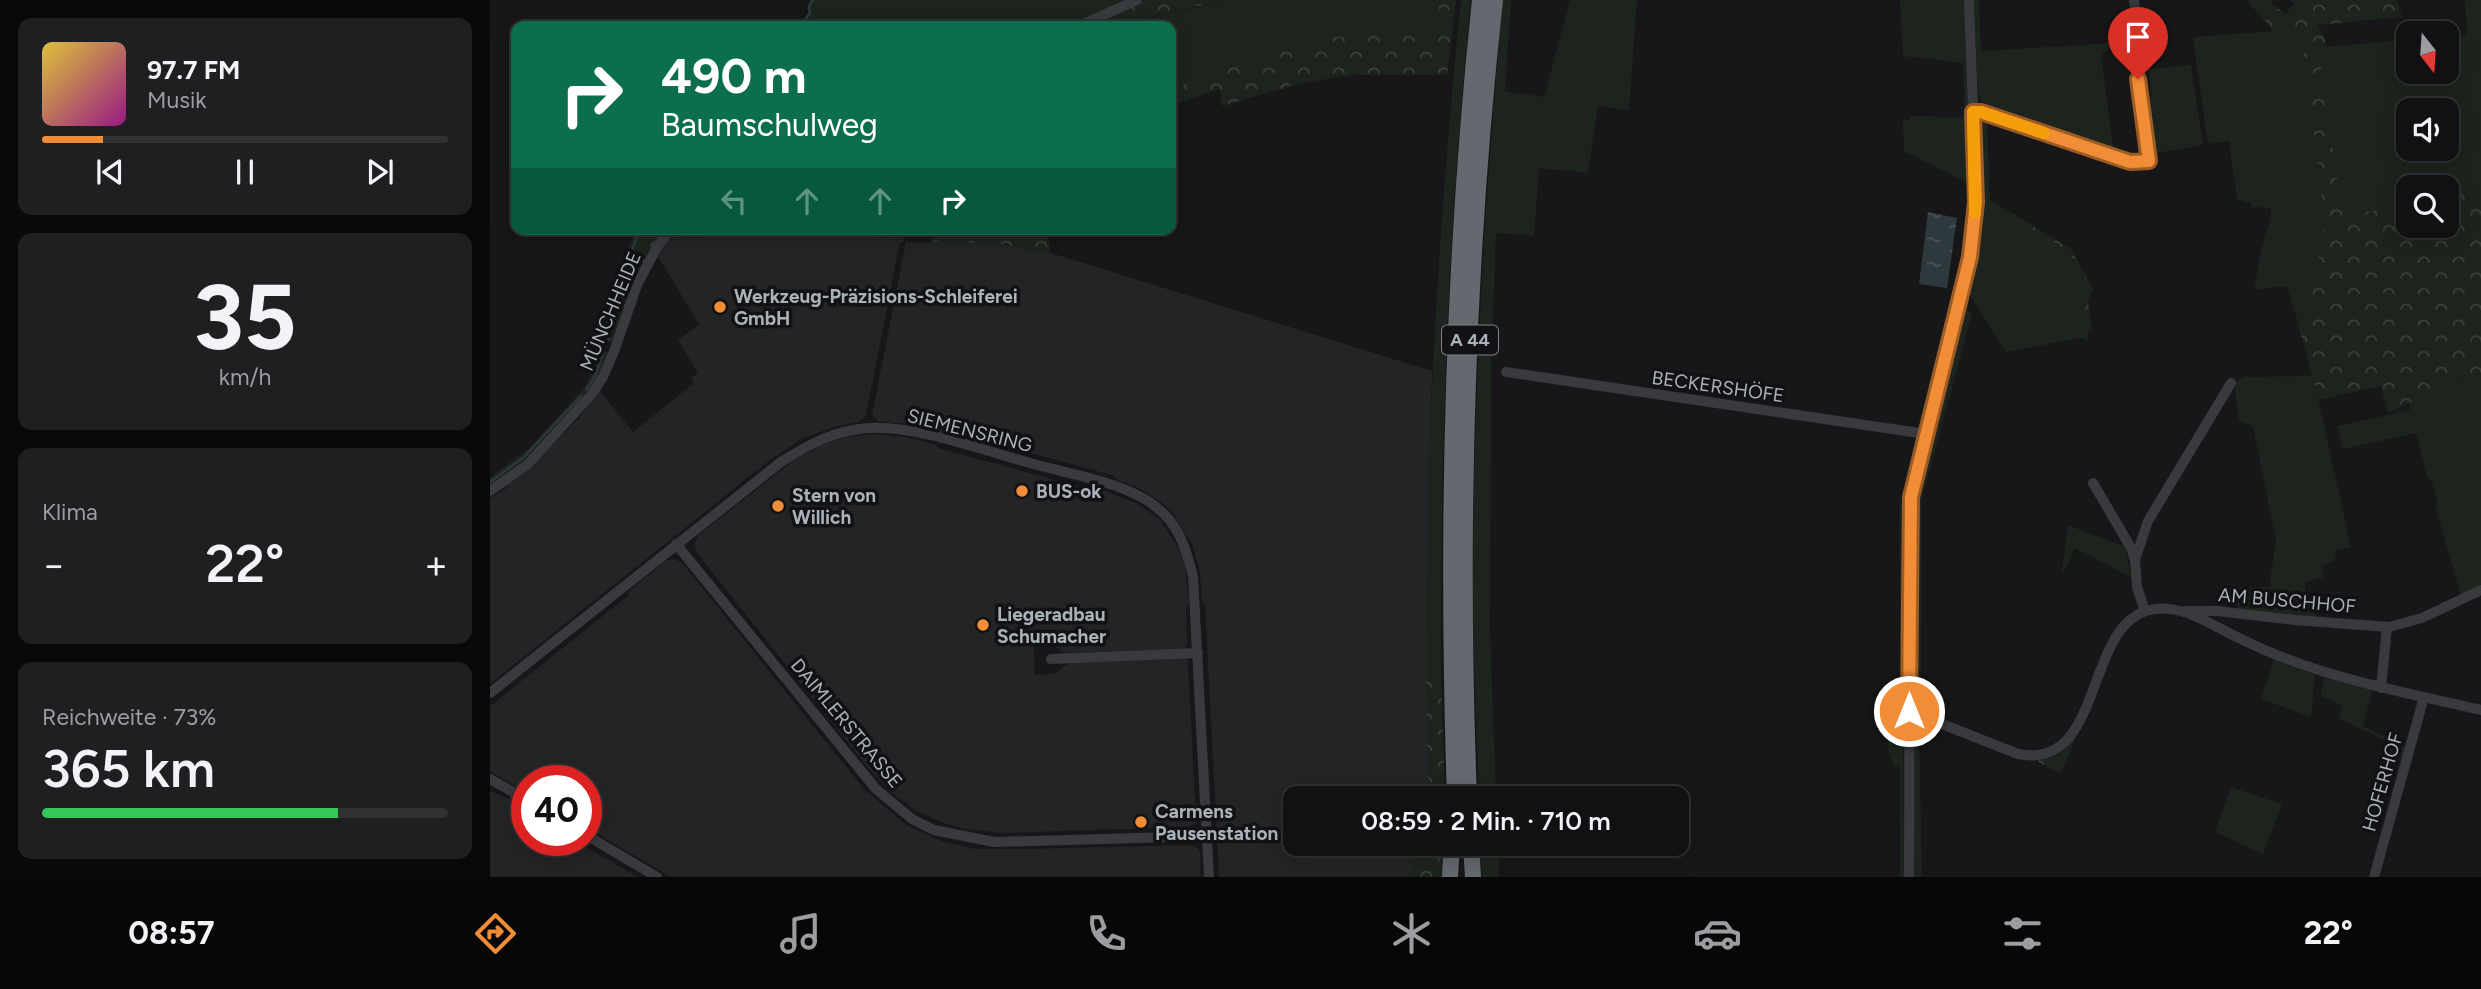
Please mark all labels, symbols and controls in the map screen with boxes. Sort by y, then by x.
pin [2108,7,2168,79]
icon: arrive [2119,18,2157,56]
north arrow [2396,21,2459,84]
map controls [2396,21,2459,238]
text: 490 m [661,46,807,105]
icon: right [546,49,637,140]
text: 97.7 FM [147,54,240,86]
text: Musik [147,86,207,114]
button: sound [2396,98,2459,161]
text: Baumschulweg [661,106,878,144]
icon: previous [91,153,129,191]
icon: pause [226,153,264,191]
icon: next [361,153,399,191]
button: search [2396,175,2459,238]
icon: left [715,182,753,220]
icon: ahead [788,182,826,220]
icon: ahead [861,182,899,220]
icon: right [934,182,972,220]
street label: MÜNCHHEIDE [575,248,646,374]
text: 35 [193,263,297,372]
place label: Werkzeug-Präzisions-Schleiferei GmbH [734,285,1018,330]
marker: Werkzeug-Präzisions-Schleiferei GmbH [712,299,728,315]
road number: A 44 [1442,326,1498,354]
text: km/h [219,363,271,391]
street label: BECKERSHÖFE [1650,366,1786,407]
street label: SIEMENSRING [905,404,1035,457]
place label: BUS-ok [1036,480,1102,503]
marker: BUS-ok [1014,483,1030,499]
place label: Stern von Willich [792,484,876,529]
text: Klima [42,498,98,526]
marker: Stern von Willich [770,498,786,514]
text: 22° [206,533,284,595]
text: − [42,542,66,588]
text: + [424,542,448,588]
street label: AM BUSCHHOF [2217,583,2357,618]
place label: Liegeradbau Schumacher [997,603,1106,648]
marker: Liegeradbau Schumacher [975,617,991,633]
street label: DAIMLERSTRASSE [786,654,907,793]
position arrow [1872,674,1946,748]
text: Reichweite · 73% [42,703,216,731]
street label: HOFERHOF [2357,730,2408,834]
text: 365 km [42,738,215,800]
speed limit sign: 40 [511,765,602,856]
place label: Carmens Pausenstation [1155,800,1278,845]
text: 08:59 · 2 Min. · 710 m [1361,805,1611,837]
marker: Carmens Pausenstation [1133,814,1149,830]
icon: directions [471,909,520,958]
icon: music [776,909,825,958]
icon: phone [1082,909,1131,958]
icon: climate [1387,909,1436,958]
icon: car [1693,909,1742,958]
icon: filters [1998,909,2047,958]
text: 08:57 [128,914,215,952]
text: 22° [2304,914,2353,952]

